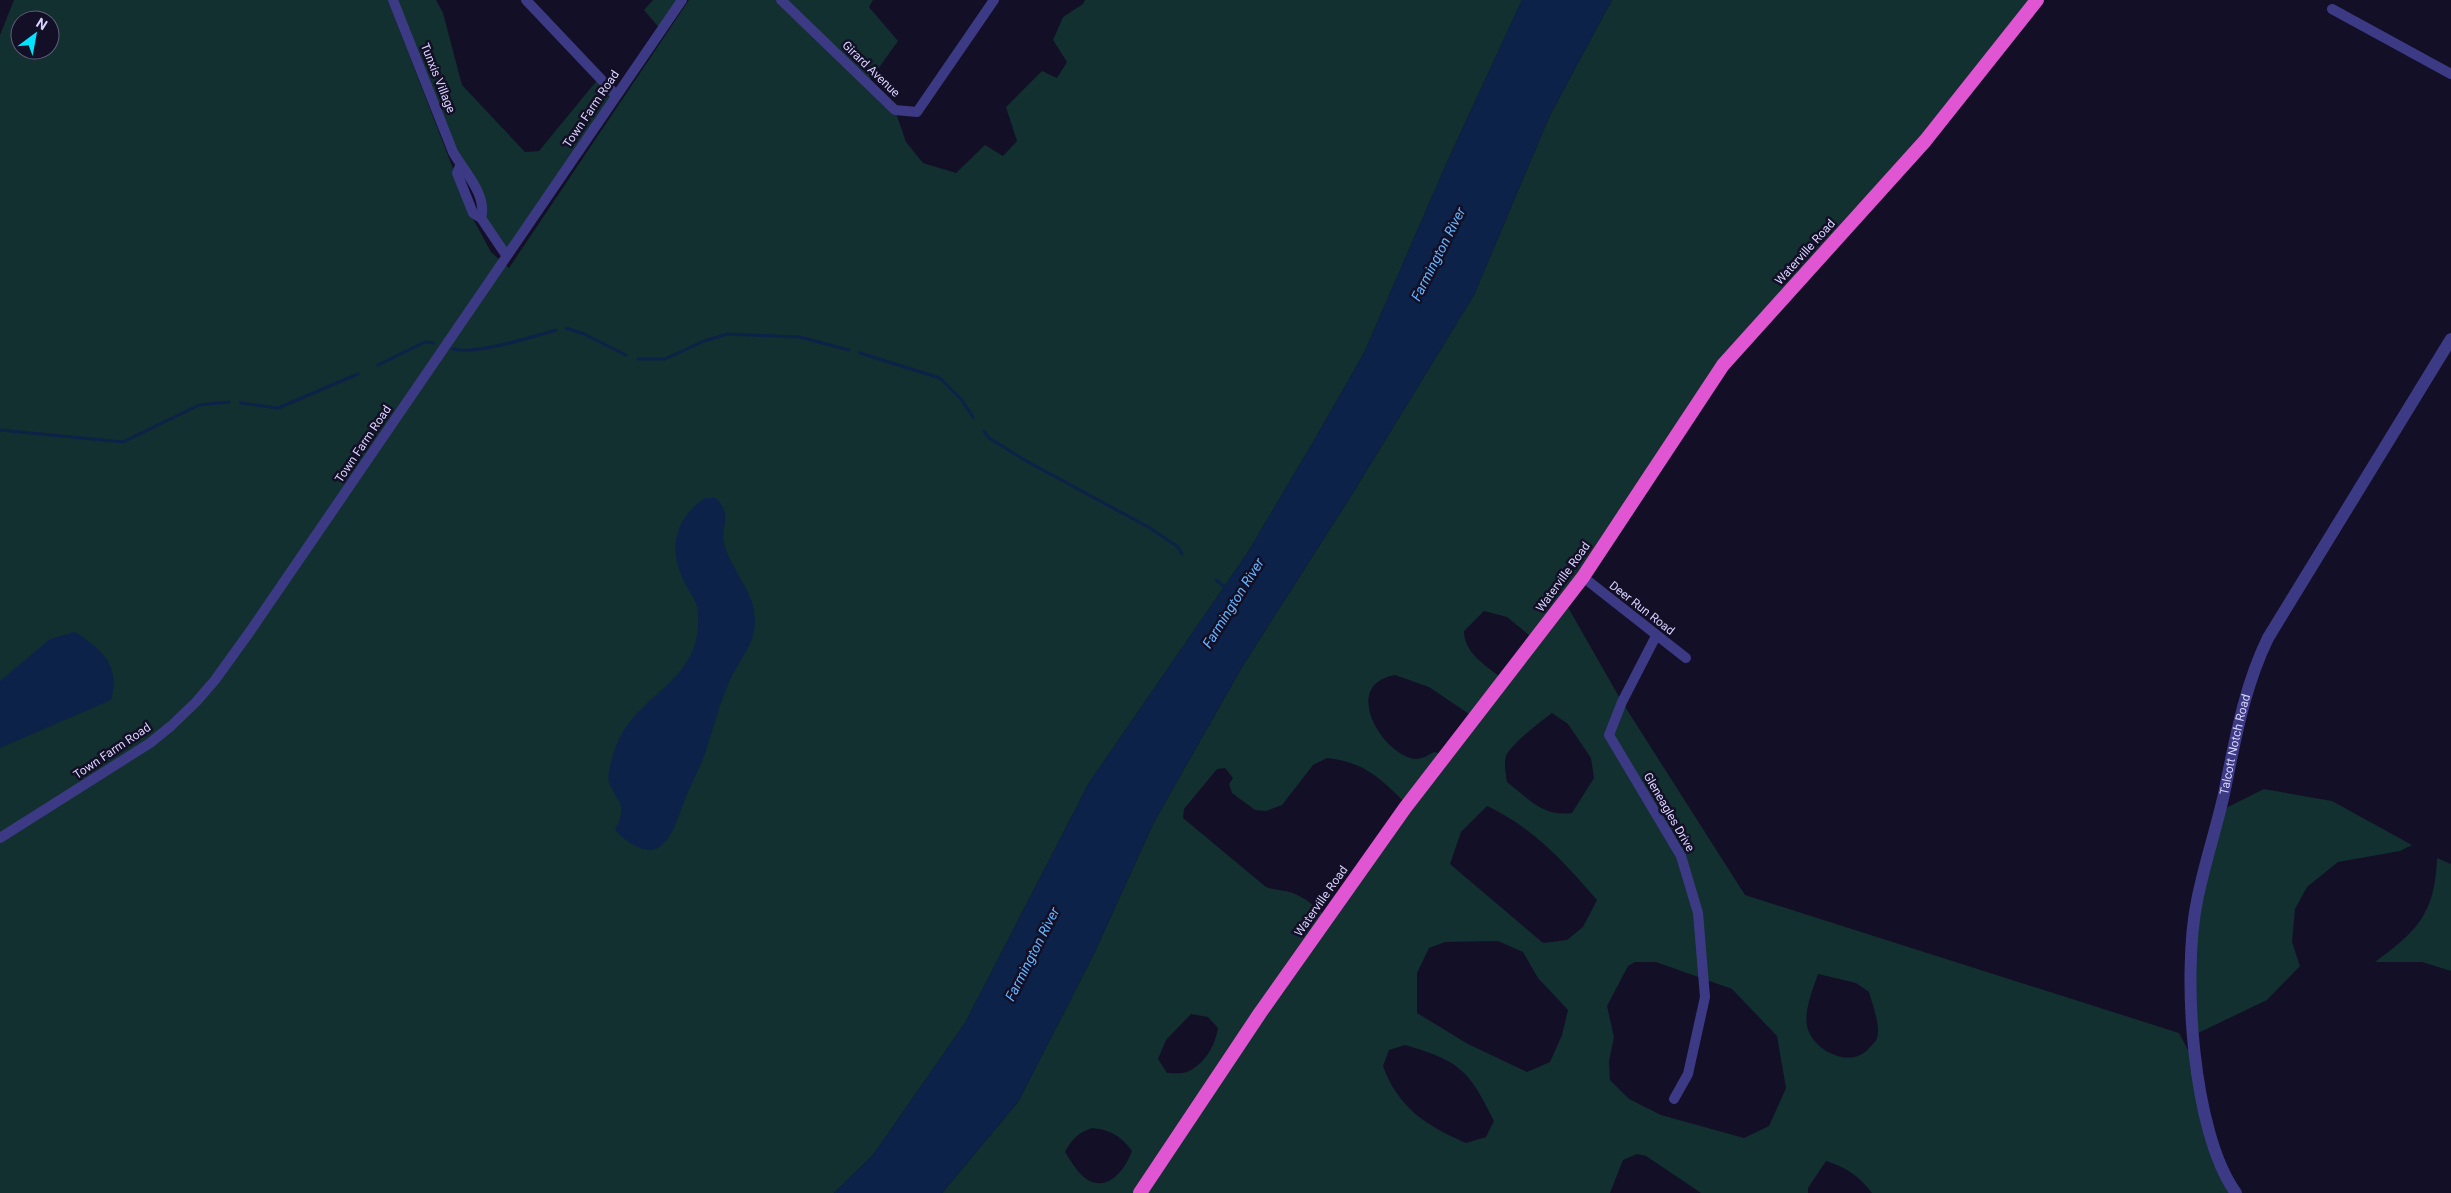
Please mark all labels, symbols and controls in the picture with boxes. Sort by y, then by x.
north arrow [10,10,60,60]
text: N [33,15,50,33]
street label: Girard Avenue [839,38,903,100]
street label: Tunxis Village [418,41,458,115]
street label: Town Farm Road [560,68,622,150]
water label: Farmington River [1408,204,1469,303]
street label: Waterville Road [1772,217,1838,287]
street label: Town Farm Road [332,403,394,485]
street label: Waterville Road [1533,539,1593,615]
water label: Farmington River [1199,555,1267,651]
street label: Deer Run Road [1607,578,1677,638]
street label: Talcott Notch Road [2217,693,2253,796]
street label: Town Farm Road [71,720,153,782]
street label: Gleneagles Drive [1641,770,1697,854]
street label: Waterville Road [1291,863,1351,939]
water label: Farmington River [1002,904,1063,1003]

